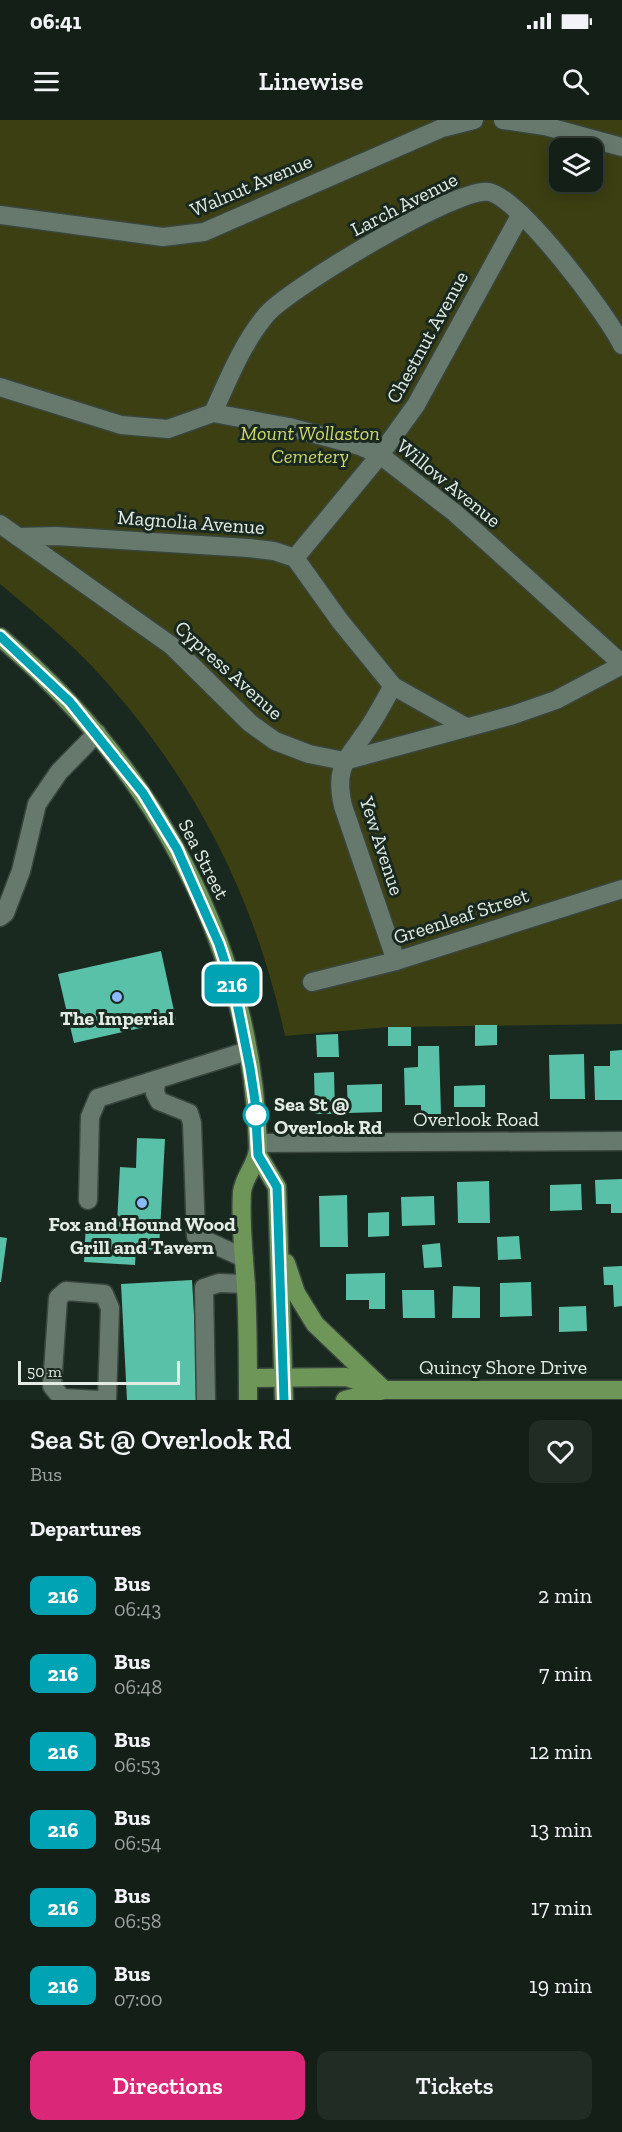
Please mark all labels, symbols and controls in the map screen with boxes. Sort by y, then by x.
text: 06:41 [30,8,81,35]
icon: menu [30,65,63,98]
text: Linewise [259,65,363,97]
icon: search [559,65,592,98]
map controls [549,138,603,192]
button: layers [549,138,603,192]
street label: Walnut Avenue [186,149,316,221]
street label: Larch Avenue [347,167,461,241]
street label: Chestnut Avenue [381,267,473,407]
park label: Mount Wollaston Cemetery [240,421,380,468]
street label: Willow Avenue [392,434,506,532]
street label: Magnolia Avenue [117,505,265,539]
street label: Cypress Avenue [170,615,288,725]
street label: Yew Avenue [355,793,409,898]
street label: Sea Street [174,815,235,904]
street label: Greenleaf Street [390,883,532,949]
line badge: 216 [198,964,266,1004]
text: 216 [216,972,248,997]
marker: The Imperial [110,990,124,1004]
place label: The Imperial [60,1006,174,1030]
place label: Sea St @ Overlook Rd [274,1092,383,1139]
marker: Sea St @ Overlook Rd [243,1102,269,1128]
street label: Overlook Road [413,1107,539,1131]
marker: Fox and Hound Wood Grill and Tavern [135,1196,149,1210]
place label: Fox and Hound Wood Grill and Tavern [48,1212,236,1259]
street label: Quincy Shore Drive [419,1355,587,1379]
scale bar [18,1358,180,1386]
text: 50 m [27,1362,62,1381]
button: heart [529,1420,592,1483]
text: Sea St @ Overlook Rd [30,1423,291,1456]
text: Bus [30,1462,62,1486]
text: Departures [30,1515,141,1542]
text: Bus [114,1570,151,1597]
text: 2 min [538,1582,592,1609]
text: 216 [47,1583,79,1608]
text: 06:43 [114,1597,161,1621]
text: Bus [114,1648,151,1675]
text: 7 min [539,1660,592,1687]
text: 216 [47,1661,79,1686]
text: 06:48 [114,1675,162,1699]
text: Bus [114,1726,151,1753]
text: 12 min [529,1738,592,1765]
text: 216 [47,1739,79,1764]
text: 06:53 [114,1753,161,1777]
text: Bus [114,1804,151,1831]
text: 13 min [530,1816,592,1843]
text: 216 [47,1817,79,1842]
text: 06:54 [114,1831,162,1855]
text: Bus [114,1882,151,1909]
text: 17 min [531,1894,592,1921]
text: 216 [47,1895,79,1920]
text: 06:58 [114,1909,162,1933]
text: Bus [114,1960,151,1987]
text: 19 min [529,1972,592,1999]
text: 216 [47,1973,79,1998]
text: 07:00 [114,1987,162,2011]
button: Directions [30,2051,305,2120]
button: Tickets [317,2051,592,2120]

